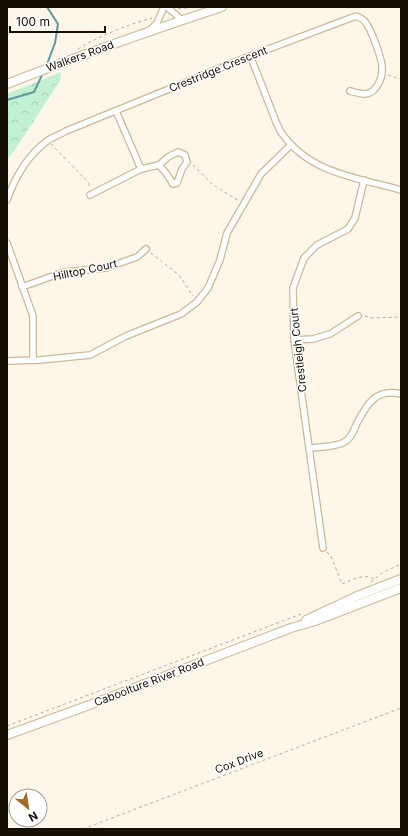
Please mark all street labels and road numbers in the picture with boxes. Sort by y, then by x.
street label: Walkers Road [44,37,116,75]
street label: Crestridge Crescent [167,43,270,95]
street label: Hilltop Court [52,256,119,284]
street label: Crestleigh Court [287,307,309,393]
street label: Caboolture River Road [92,655,206,709]
street label: Cox Drive [213,745,265,777]

